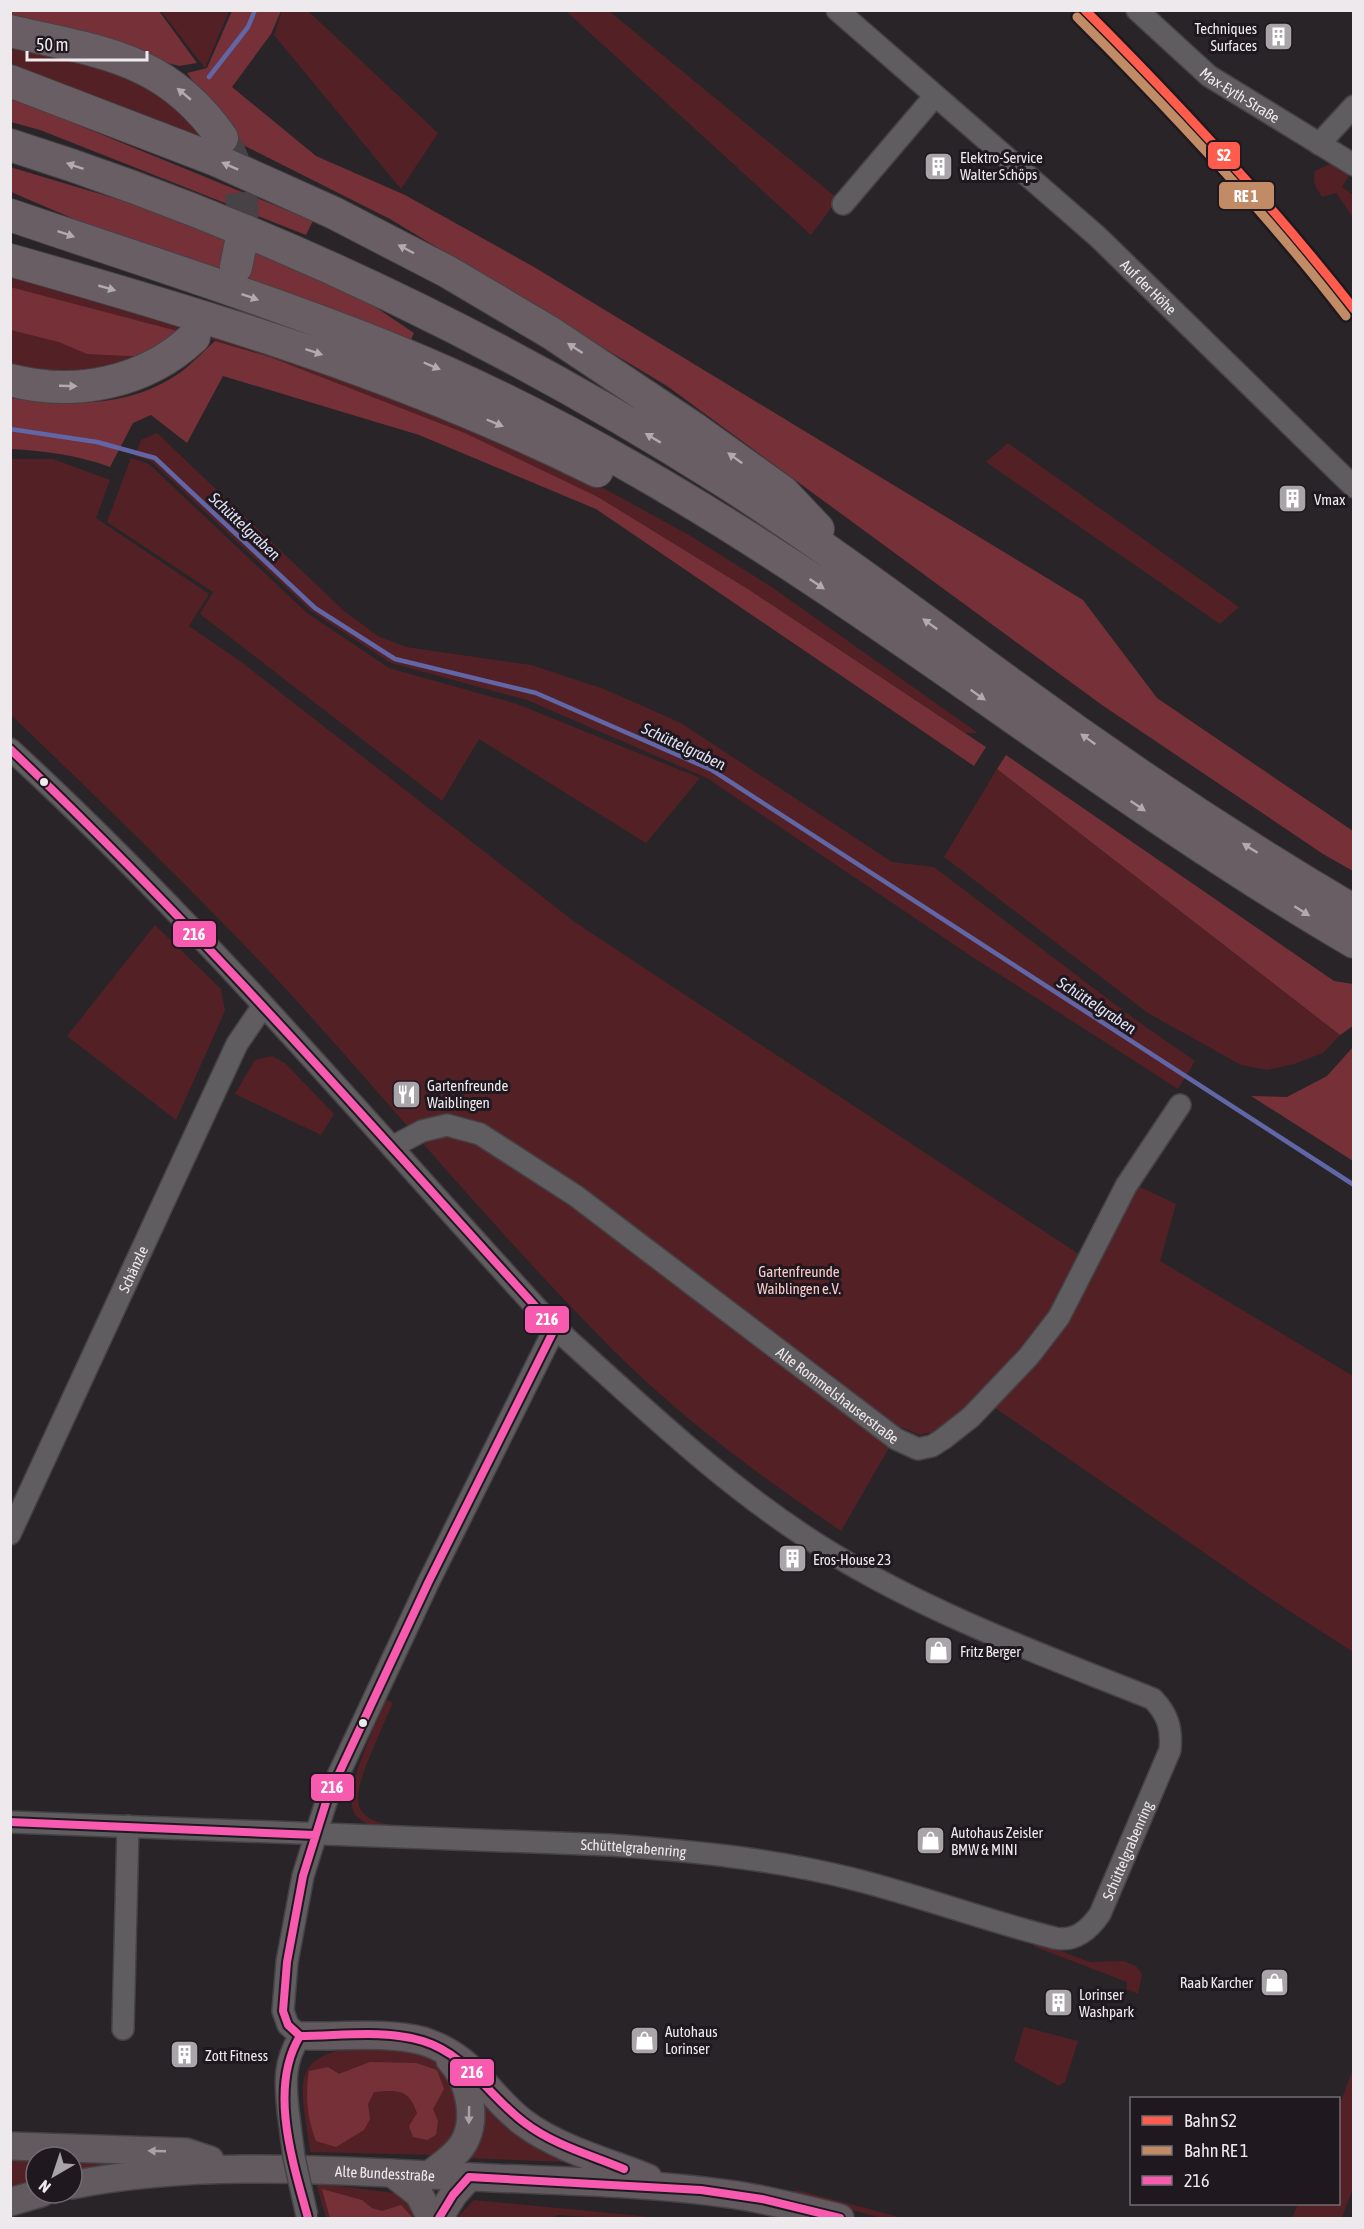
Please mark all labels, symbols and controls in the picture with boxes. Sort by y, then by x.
place label: Techniques Surfaces [1195,20,1257,54]
building icon: Techniques Surfaces [1262,21,1294,53]
scale bar [27,24,147,62]
text: 50 m [36,34,68,55]
street label: Max-Eyth-Straße [1197,64,1283,126]
one-way arrow [176,88,192,101]
line badge: S2 [1207,141,1241,170]
text: S2 [1217,146,1231,164]
place label: Elektro-Service Walter Schöps [960,149,1043,183]
building icon: Elektro-Service Walter Schöps [923,150,955,182]
one-way arrow [66,160,84,170]
one-way arrow [221,162,238,171]
line badge: RE 1 [1218,181,1275,210]
text: RE 1 [1234,187,1259,205]
one-way arrow [57,229,75,239]
one-way arrow [398,244,415,254]
street label: Auf der Höhe [1117,256,1180,318]
one-way arrow [98,284,116,293]
one-way arrow [241,292,259,302]
one-way arrow [566,342,583,353]
one-way arrow [305,347,323,357]
one-way arrow [424,362,441,371]
one-way arrow [59,381,78,391]
one-way arrow [486,418,504,428]
one-way arrow [645,432,661,443]
one-way arrow [728,452,744,464]
building icon: Vmax [1277,483,1309,515]
water label: Schüttelgraben [204,488,284,564]
place label: Vmax [1314,491,1345,508]
one-way arrow [809,579,825,590]
one-way arrow [923,618,939,630]
one-way arrow [969,689,985,701]
water label: Schüttelgraben [638,718,729,774]
one-way arrow [1080,734,1096,745]
unlabelled marker [38,776,50,788]
one-way arrow [1130,800,1146,811]
one-way arrow [1242,842,1258,853]
one-way arrow [1294,906,1310,917]
line badge: 216 [172,920,217,948]
text: 216 [183,925,206,943]
water label: Schüttelgraben [1053,972,1140,1038]
place label: Gartenfreunde Waiblingen [427,1077,508,1111]
restaurant icon: Gartenfreunde Waiblingen [390,1078,422,1110]
street label: Schänzle [115,1243,151,1295]
park label: Gartenfreunde Waiblingen e.V. [757,1263,841,1297]
line badge: 216 [524,1305,570,1334]
text: 216 [536,1310,559,1328]
street label: Alte Rommelshauserstraße [773,1343,903,1447]
building icon: Eros-House 23 [776,1543,808,1575]
place label: Eros-House 23 [813,1551,891,1568]
shop icon: Fritz Berger [923,1635,955,1667]
place label: Fritz Berger [960,1643,1021,1660]
unlabelled marker [357,1717,369,1729]
line badge: 216 [310,1773,355,1802]
text: 216 [321,1778,344,1796]
street label: Schüttelgrabenring [1098,1798,1156,1903]
place label: Autohaus Zeisler BMW & MINI [951,1824,1044,1858]
shop icon: Autohaus Zeisler BMW & MINI [914,1825,946,1857]
street label: Schüttelgrabenring [580,1835,688,1860]
shop icon: Raab Karcher [1258,1966,1290,1998]
place label: Raab Karcher [1180,1974,1254,1991]
place label: Lorinser Washpark [1079,1986,1134,2020]
building icon: Lorinser Washpark [1042,1987,1074,2019]
place label: Autohaus Lorinser [665,2023,718,2057]
shop icon: Autohaus Lorinser [628,2024,660,2056]
building icon: Zott Fitness [168,2039,200,2071]
place label: Zott Fitness [205,2047,268,2064]
line badge: 216 [449,2058,495,2087]
text: 216 [461,2063,484,2081]
legend [1130,2097,1340,2205]
one-way arrow [464,2106,474,2125]
text: Bahn S2 [1184,2110,1237,2131]
text: Bahn RE 1 [1184,2140,1248,2161]
north arrow [24,2145,84,2205]
one-way arrow [148,2146,167,2155]
street label: Alte Bundesstraße [335,2162,435,2184]
text: 216 [1184,2170,1209,2191]
text: N [35,2177,54,2197]

